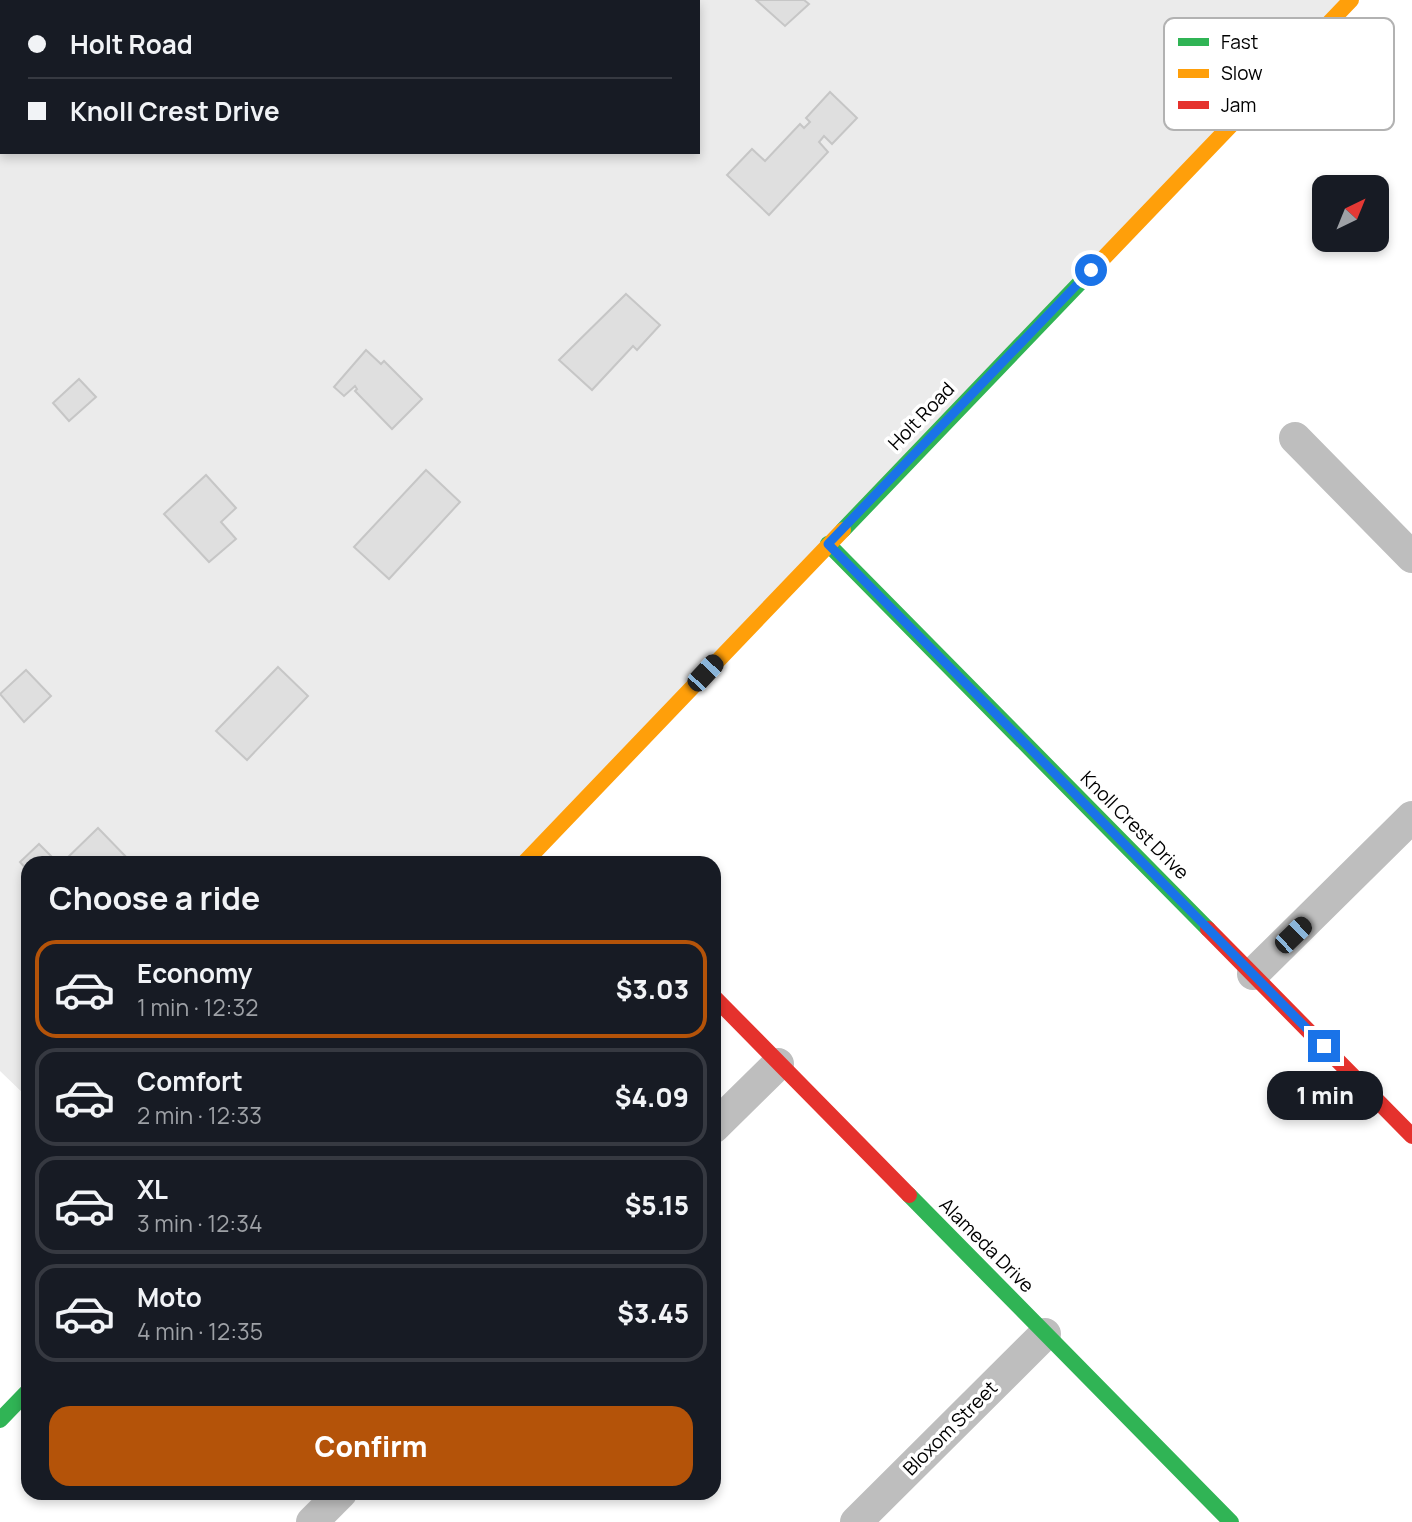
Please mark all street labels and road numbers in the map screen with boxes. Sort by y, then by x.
street label: Holt Road [882,376,960,456]
street label: Knoll Crest Drive [1075,765,1195,885]
street label: Alameda Drive [934,1192,1040,1298]
street label: Bloxom Street [897,1375,1003,1481]

